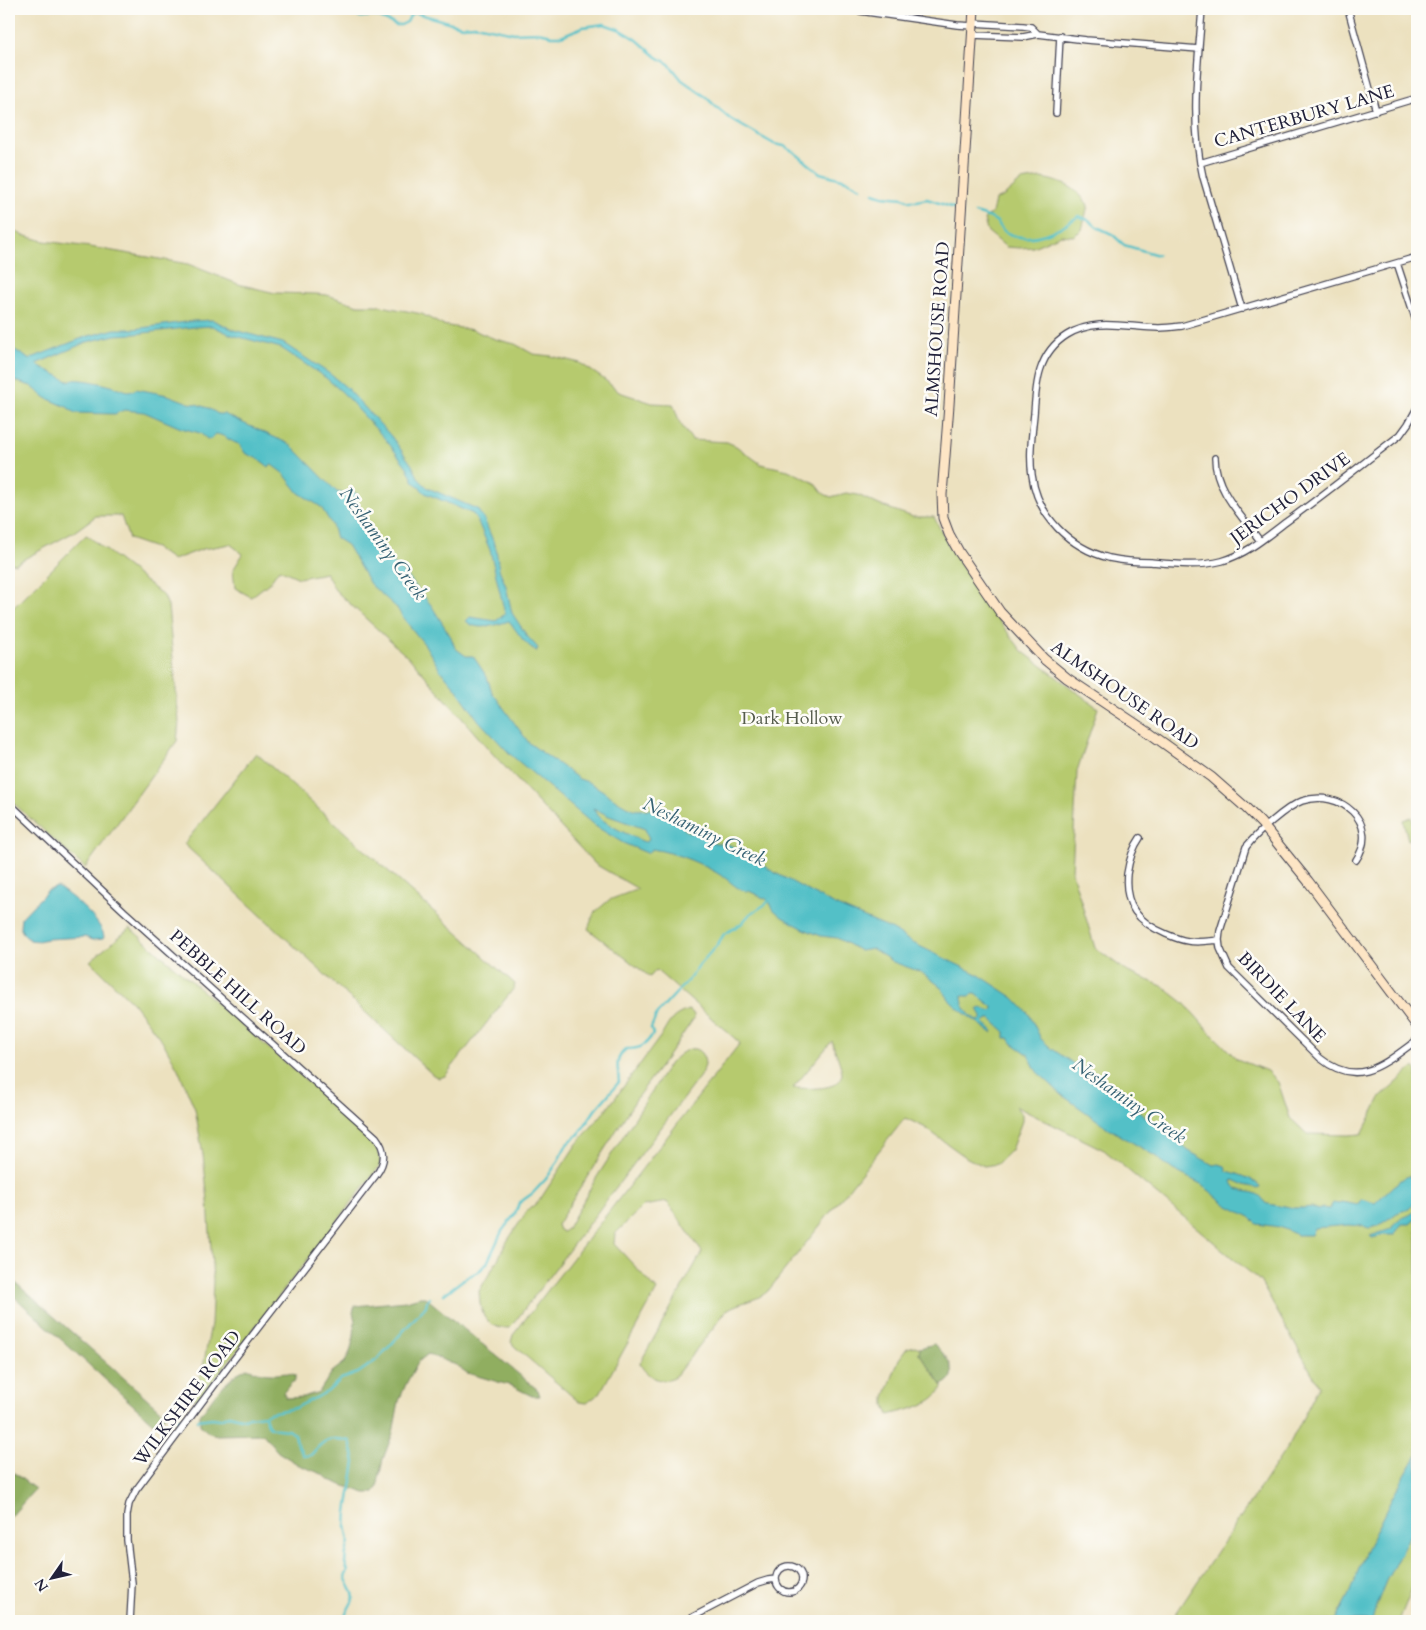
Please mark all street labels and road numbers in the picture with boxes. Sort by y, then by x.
street label: CANTERBURY LANE [1211,79,1397,154]
street label: ALMSHOUSE ROAD [919,241,956,417]
street label: JERICHO DRIVE [1223,446,1355,552]
street label: ALMSHOUSE ROAD [1046,635,1204,756]
street label: PEBBLE HILL ROAD [164,924,312,1061]
street label: BIRDIE LANE [1232,946,1332,1048]
street label: WILKSHIRE ROAD [127,1325,247,1472]

